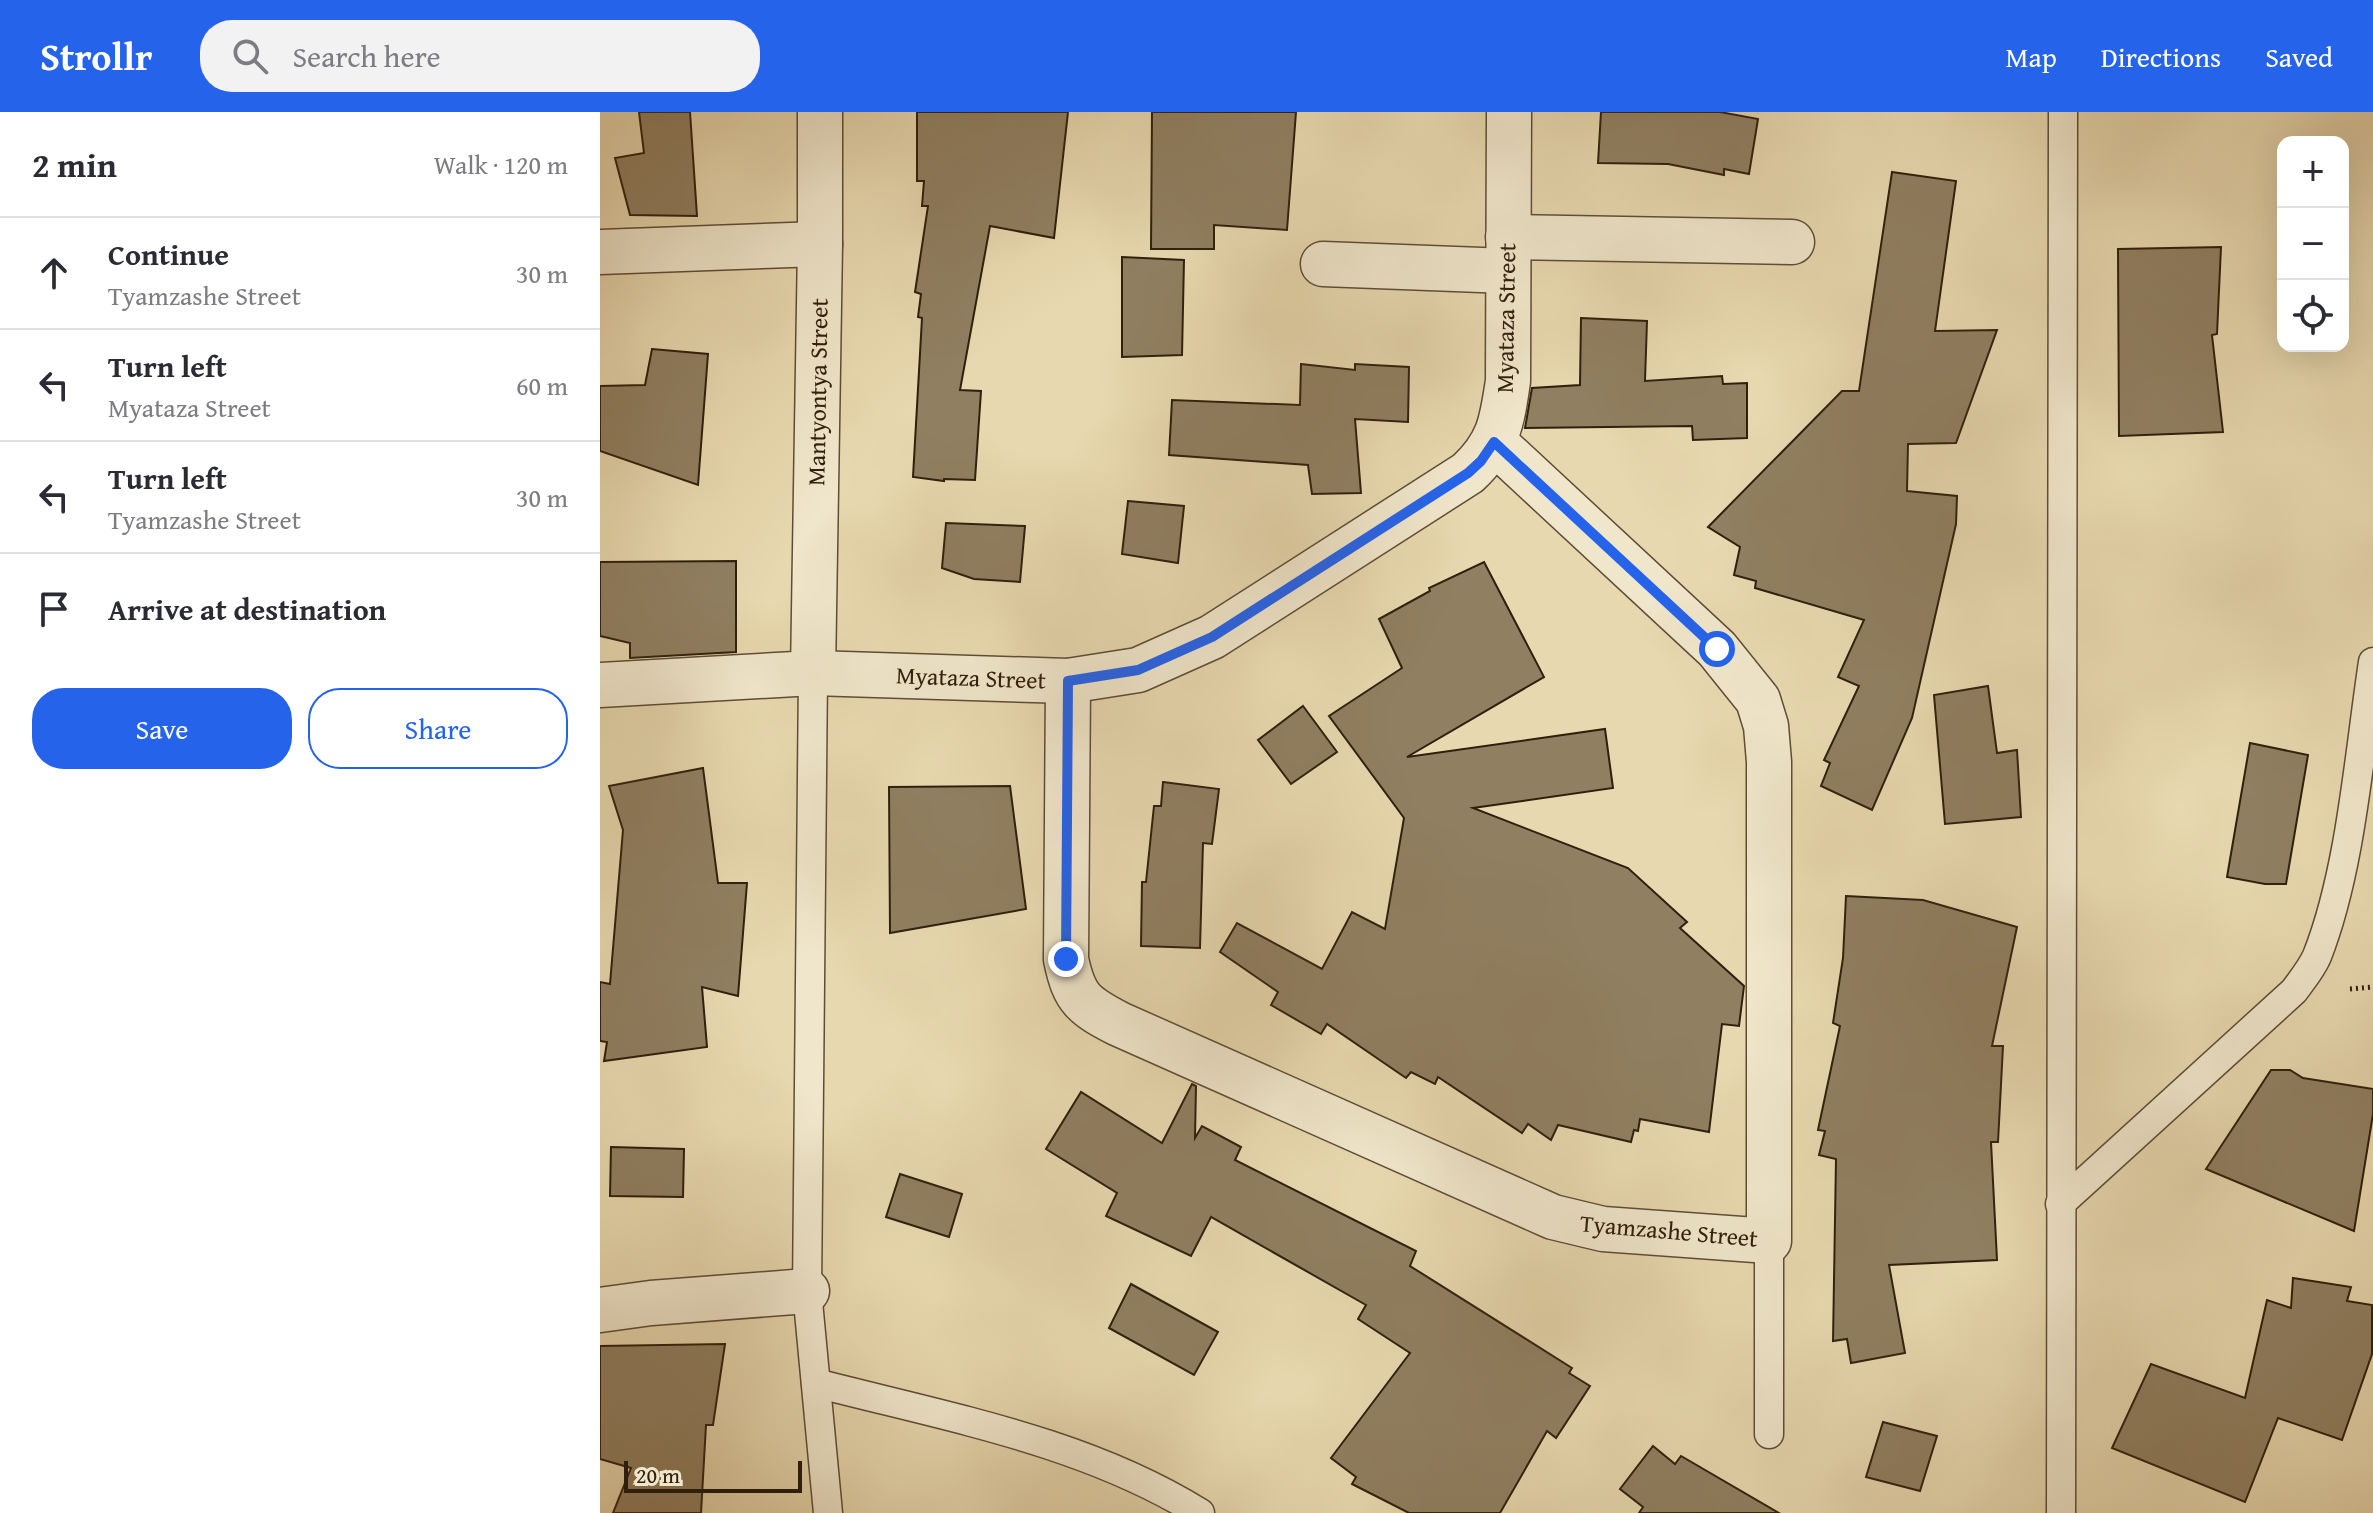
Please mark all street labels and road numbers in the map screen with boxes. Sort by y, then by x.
street label: Myataza Street [1487,242,1524,393]
street label: Mantyontya Street [798,297,837,486]
street label: Myataza Street [895,657,1047,698]
street label: Tyamzashe Street [1579,1205,1760,1256]

